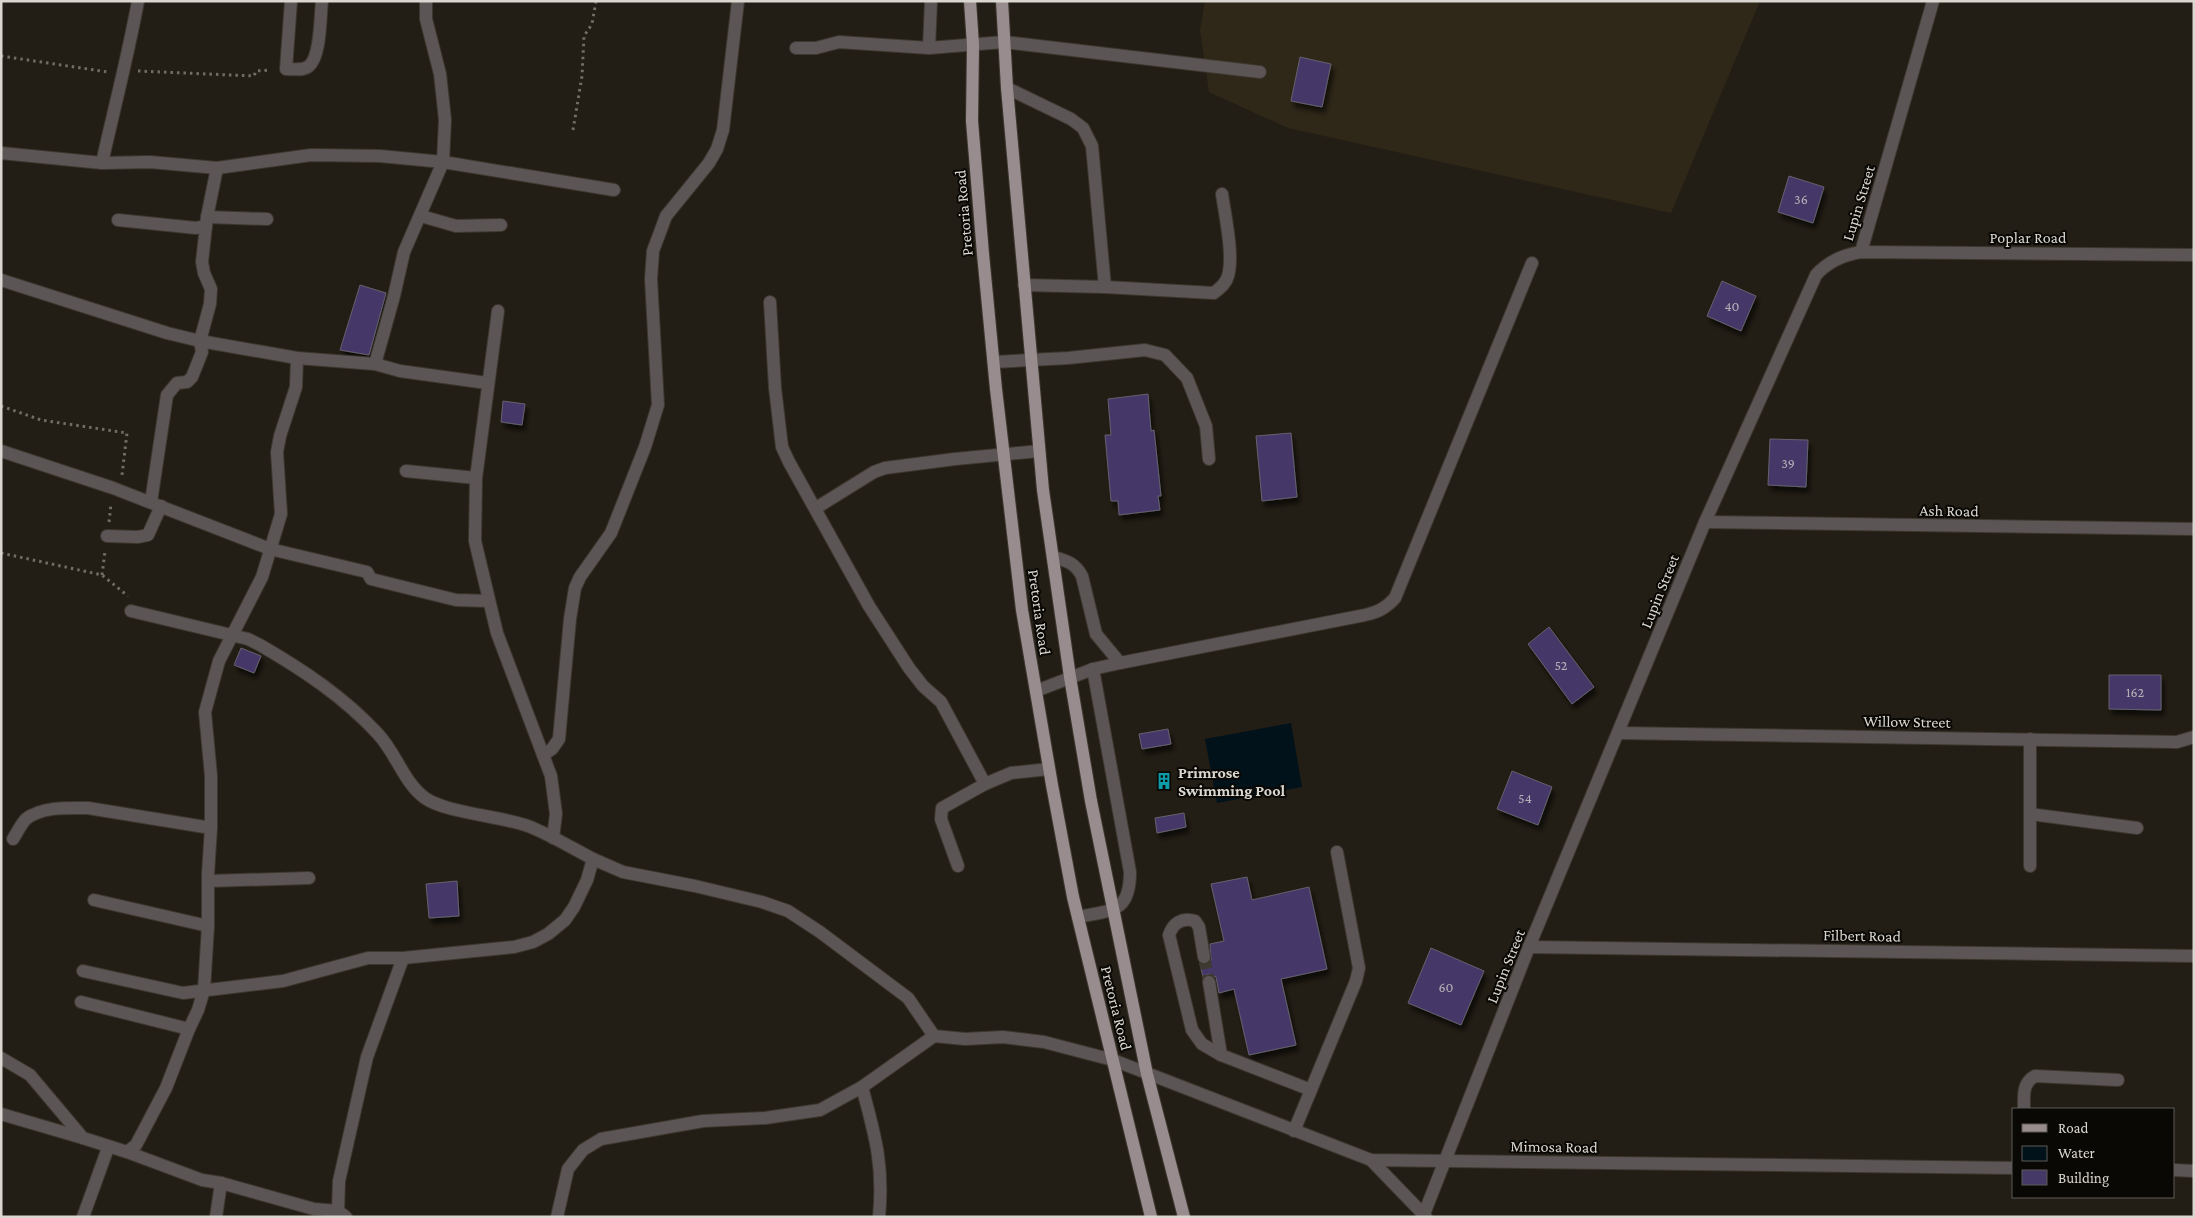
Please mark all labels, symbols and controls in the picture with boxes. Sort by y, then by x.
street label: Lupin Street [1839,163,1879,243]
street label: Pretoria Road [951,169,976,257]
house number: 36 [1794,191,1808,207]
street label: Poplar Road [1990,229,2067,247]
house number: 40 [1724,298,1740,314]
house number: 39 [1781,455,1795,471]
street label: Ash Road [1919,501,1979,520]
street label: Lupin Street [1637,551,1683,631]
street label: Pretoria Road [1025,568,1054,657]
house number: 52 [1555,657,1568,673]
house number: 162 [2126,684,2144,700]
street label: Willow Street [1863,712,1951,731]
place label: Primrose Swimming Pool [1178,764,1286,799]
building icon: Primrose Swimming Pool [1154,771,1174,791]
house number: 54 [1518,790,1532,806]
street label: Lupin Street [1483,926,1529,1006]
street label: Filbert Road [1823,926,1902,945]
street label: Pretoria Road [1098,964,1135,1053]
house number: 60 [1438,979,1454,995]
legend [2012,1108,2175,1198]
text: Road [2058,1120,2089,1136]
street label: Mimosa Road [1510,1137,1598,1156]
text: Water [2058,1145,2095,1161]
text: Building [2058,1170,2109,1187]

